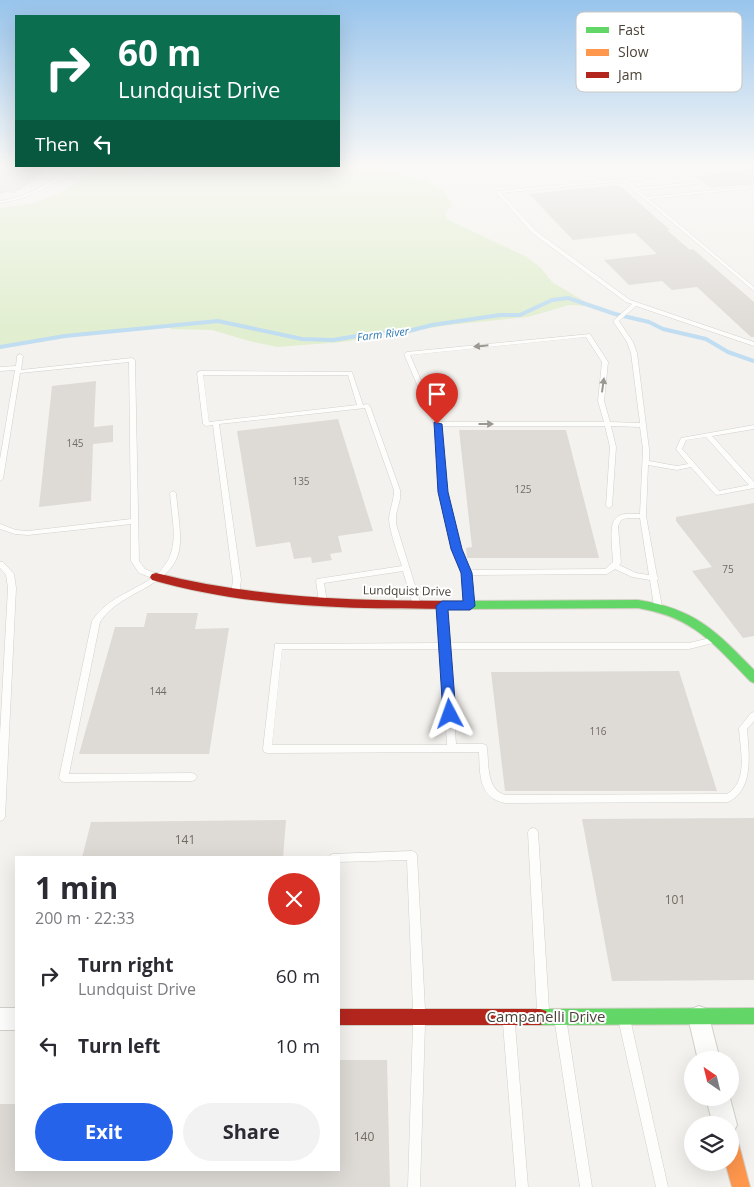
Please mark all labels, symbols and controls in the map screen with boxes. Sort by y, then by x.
legend [576,12,742,92]
text: Fast [618,20,645,39]
text: 60 m [118,29,201,76]
icon: right [35,35,100,100]
text: Slow [618,42,649,61]
text: Jam [616,65,643,84]
text: Lundquist Drive [118,74,280,104]
icon: left [89,130,117,158]
text: Then [35,131,79,157]
water label: Farm River [356,323,410,344]
one-way arrow [472,342,488,350]
pin [416,373,458,424]
one-way arrow [600,376,608,392]
icon: arrive [423,380,451,408]
one-way arrow [478,420,494,428]
house number: 145 [66,436,84,450]
house number: 135 [292,474,310,488]
house number: 125 [514,482,532,496]
house number: 75 [722,562,734,576]
street label: Lundquist Drive [363,581,452,600]
house number: 144 [149,684,167,698]
position arrow [423,687,475,739]
house number: 116 [589,724,607,738]
house number: 141 [175,831,195,848]
text: 1 min [35,867,118,908]
button: close [268,873,320,925]
house number: 101 [665,891,685,908]
text: 200 m · 22:33 [35,907,135,929]
text: Turn right [78,952,173,978]
icon: right [35,962,63,990]
text: 60 m [276,963,320,989]
text: Lundquist Drive [78,978,196,1000]
street label: Campanelli Drive [487,1006,605,1026]
icon: left [35,1032,63,1060]
text: Turn left [78,1033,160,1059]
text: 10 m [276,1033,320,1059]
north arrow [684,1051,739,1106]
map controls [684,1051,739,1171]
button: Exit [35,1103,173,1161]
button: Share [183,1103,320,1161]
button: layers [684,1116,739,1171]
house number: 140 [354,1128,374,1145]

